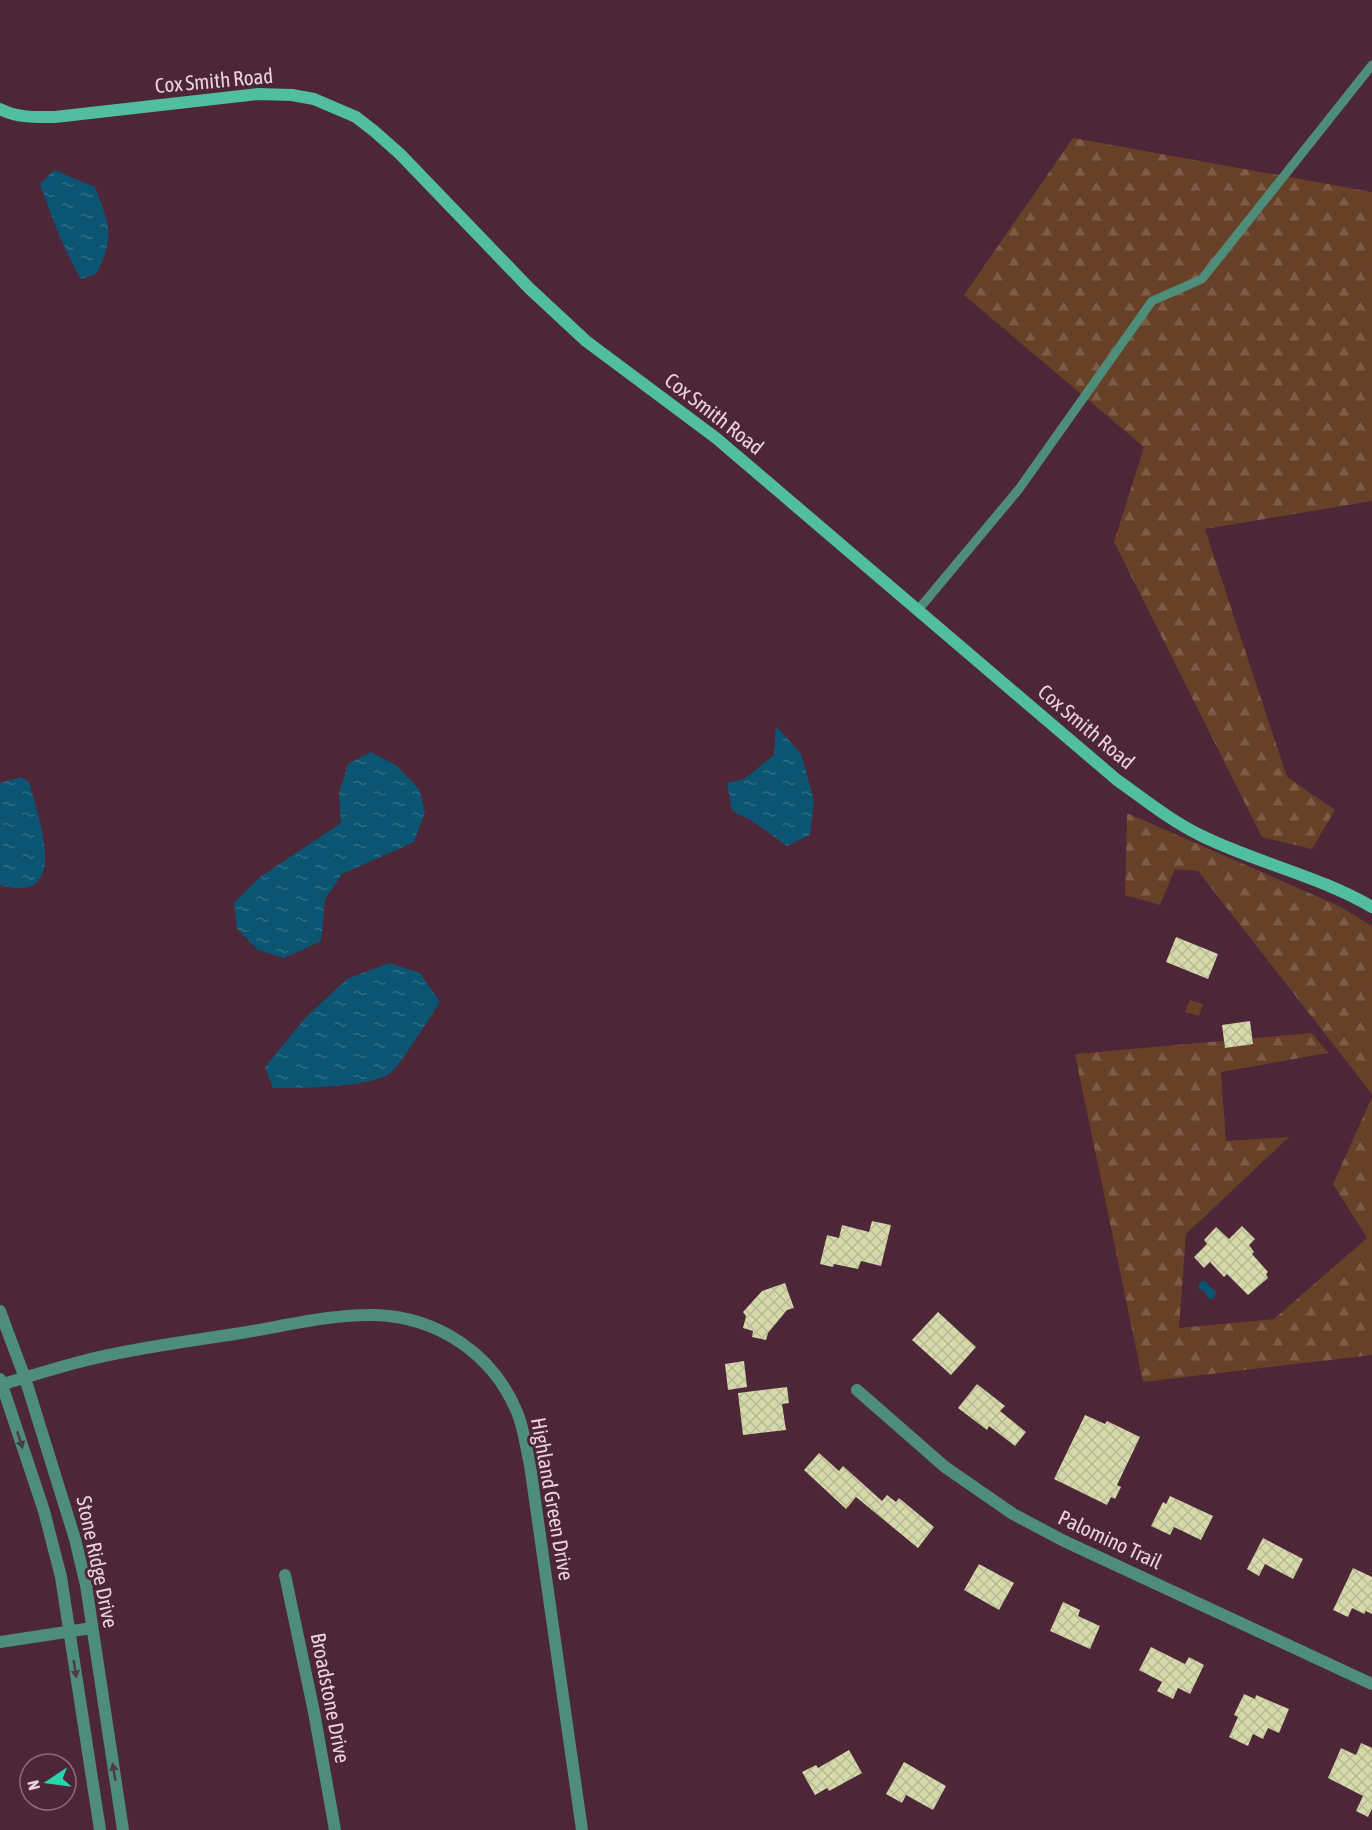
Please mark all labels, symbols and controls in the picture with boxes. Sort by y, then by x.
street label: Cox Smith Road [154,63,274,97]
street label: Cox Smith Road [661,367,769,459]
street label: Cox Smith Road [1034,679,1140,773]
street label: Highland Green Drive [527,1416,579,1582]
one-way arrow [16,1431,25,1449]
street label: Stone Ridge Drive [72,1494,124,1630]
street label: Palomino Trail [1055,1505,1166,1574]
street label: Broadstone Drive [307,1631,355,1765]
one-way arrow [71,1660,80,1679]
north arrow [18,1752,78,1812]
one-way arrow [110,1763,119,1782]
text: N [24,1779,43,1792]

